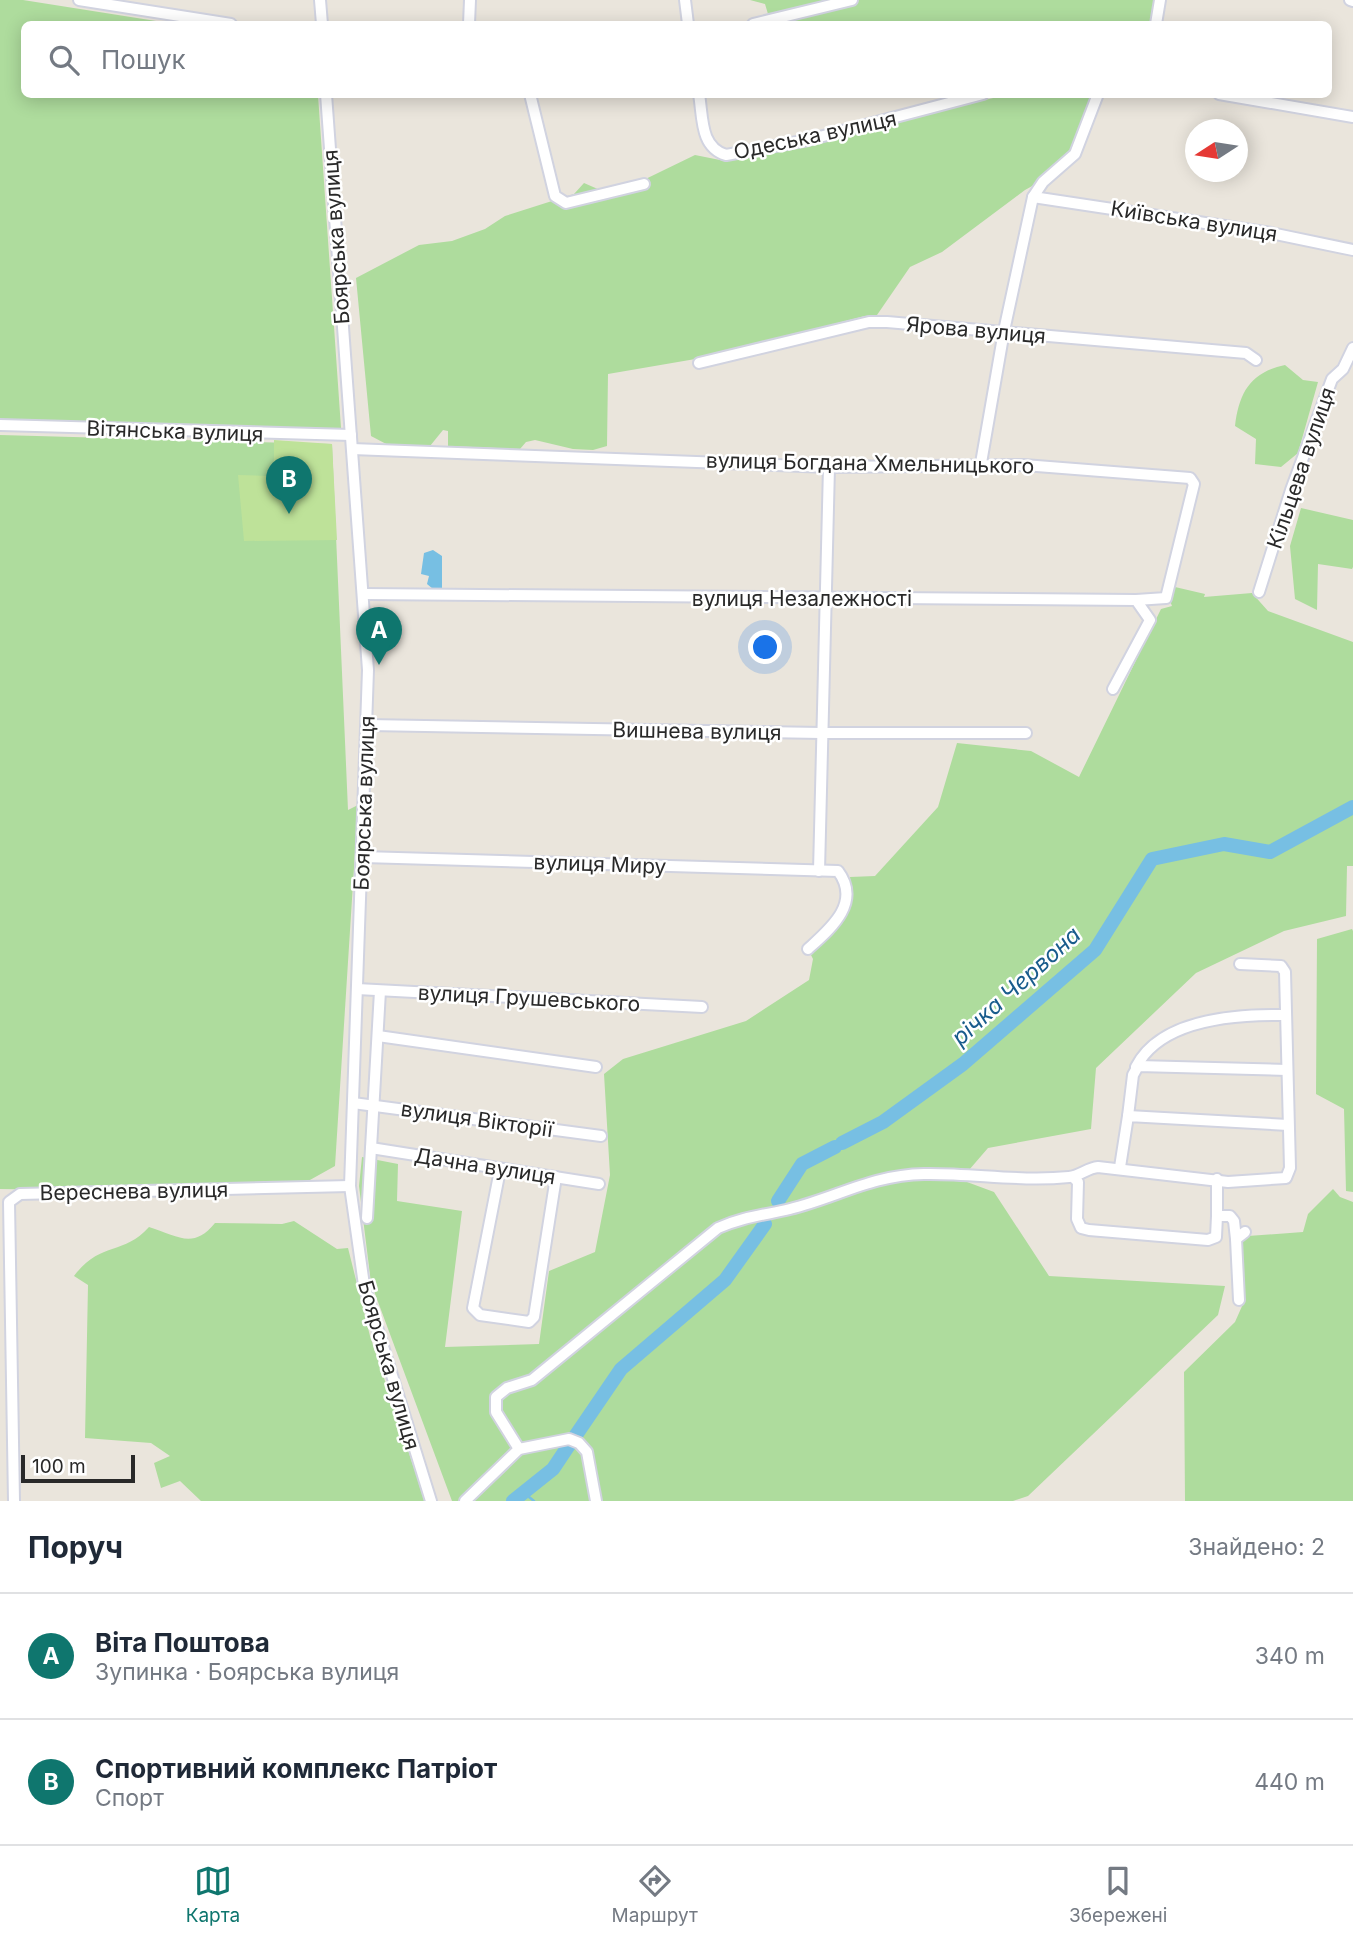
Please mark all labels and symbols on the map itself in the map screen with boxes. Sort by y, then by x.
street label: Одеська вулиця [731,106,899,164]
north arrow [1185,119,1248,182]
street label: Боярська вулиця [317,149,355,325]
street label: Київська вулиця [1109,195,1279,247]
street label: Ярова вулиця [905,311,1047,349]
street label: Кільцева вулиця [1262,384,1340,552]
street label: Вітянська вулиця [86,415,264,447]
street label: вулиця Богдана Хмельницького [706,448,1034,478]
pin: B [266,456,312,514]
street label: вулиця Незалежності [692,586,912,611]
pin: A [356,607,402,665]
your location [748,630,782,664]
street label: Боярська вулиця [348,715,380,891]
street label: Вишнева вулиця [612,717,782,745]
street label: вулиця Миру [533,849,667,879]
water label: річка Червона [945,921,1086,1052]
street label: вулиця Грушевського [417,980,641,1016]
street label: вулиця Вікторії [399,1096,556,1142]
street label: Дачна вулиця [413,1142,557,1190]
street label: Вереснева вулиця [39,1177,229,1205]
street label: Боярська вулиця [353,1278,425,1452]
scale bar [21,1452,135,1484]

